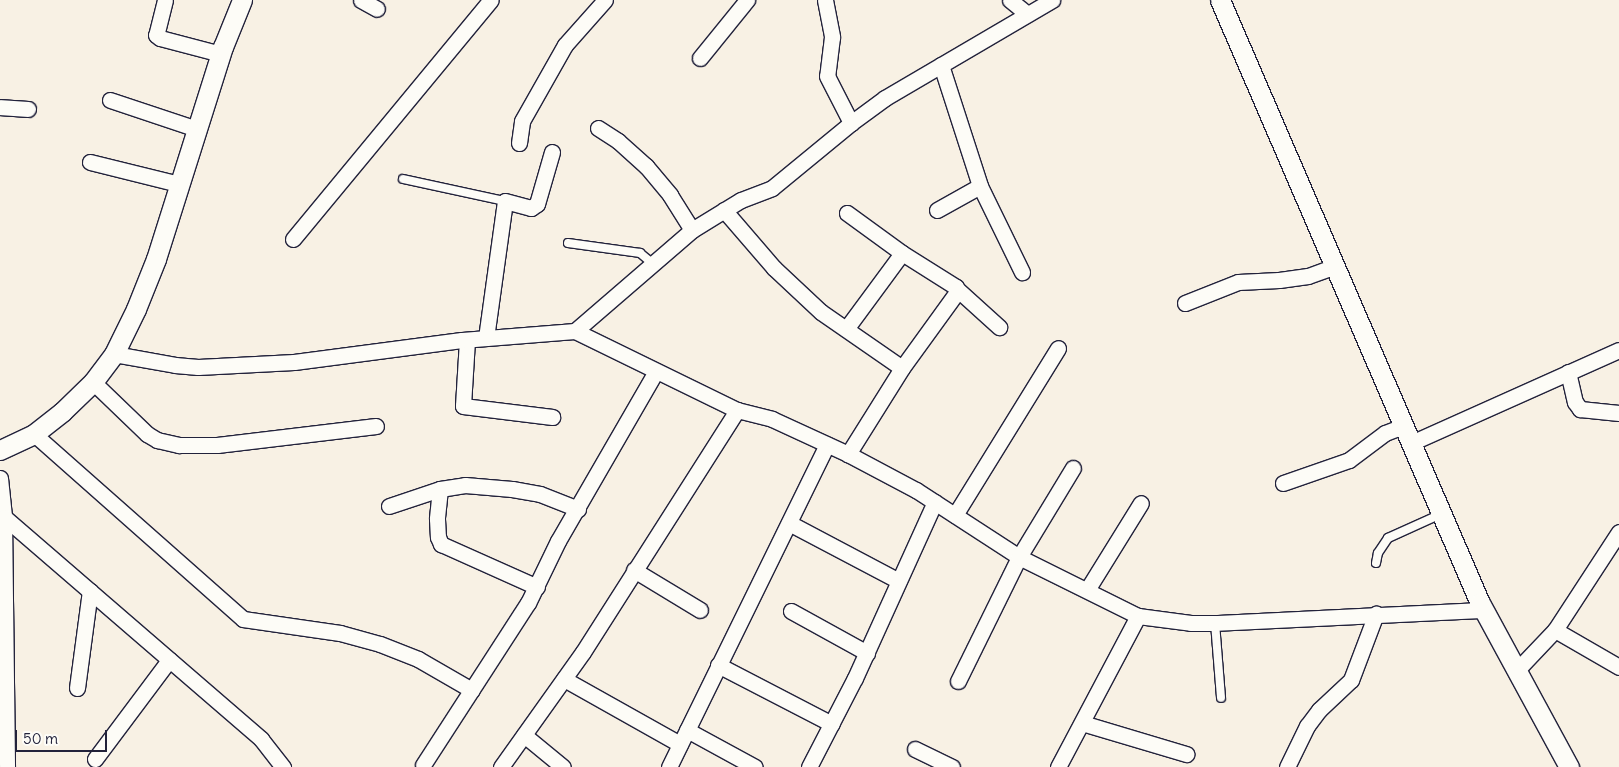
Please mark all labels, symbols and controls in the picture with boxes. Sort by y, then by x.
scale bar [18,720,110,752]
text: 50 m [23,729,58,748]

